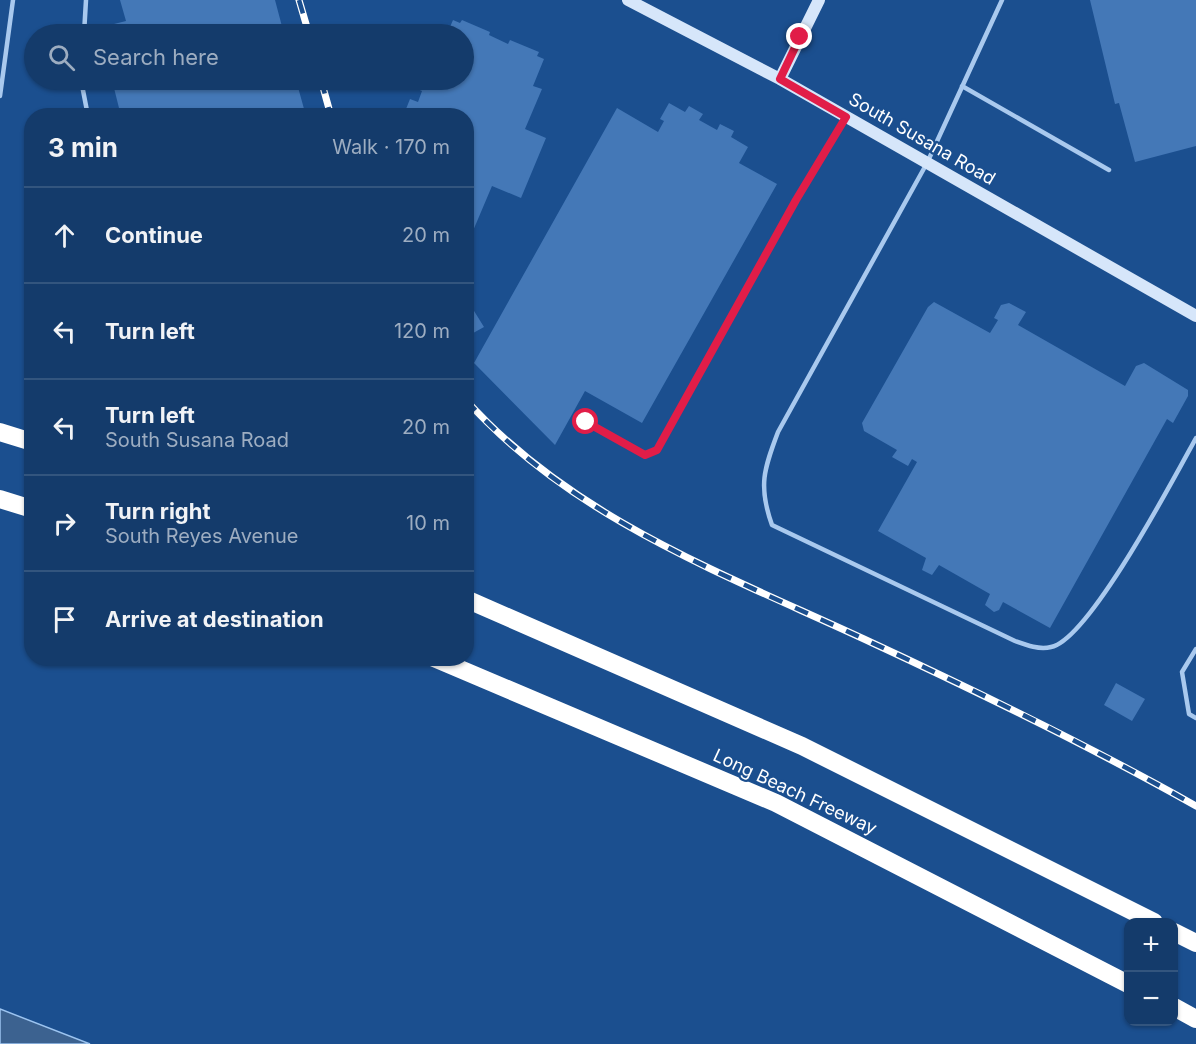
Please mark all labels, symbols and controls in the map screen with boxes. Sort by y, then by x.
route end [786,23,812,49]
search box [24,24,474,90]
icon: search [45,41,78,74]
text: Search here [93,44,219,70]
street label: South Susana Road [845,88,999,189]
text: 3 min [48,132,118,163]
text: Walk · 170 m [332,135,450,159]
icon: ahead [48,219,81,252]
text: Continue [105,222,203,248]
text: 20 m [402,223,450,247]
icon: left [48,315,81,348]
text: Turn left [105,318,195,344]
text: 120 m [394,319,450,343]
text: Turn left [105,402,195,428]
route start [572,408,598,434]
icon: left [48,411,81,444]
text: 20 m [402,415,450,439]
text: South Susana Road [105,428,289,452]
text: Turn right [105,498,211,524]
icon: right [48,507,81,540]
text: 10 m [406,511,450,535]
text: South Reyes Avenue [105,524,298,548]
icon: arrive [48,603,81,636]
text: Arrive at destination [105,606,324,632]
street label: Long Beach Freeway [710,744,880,839]
map controls [1124,918,1178,1026]
button: + [1124,918,1178,972]
button: − [1124,972,1178,1026]

